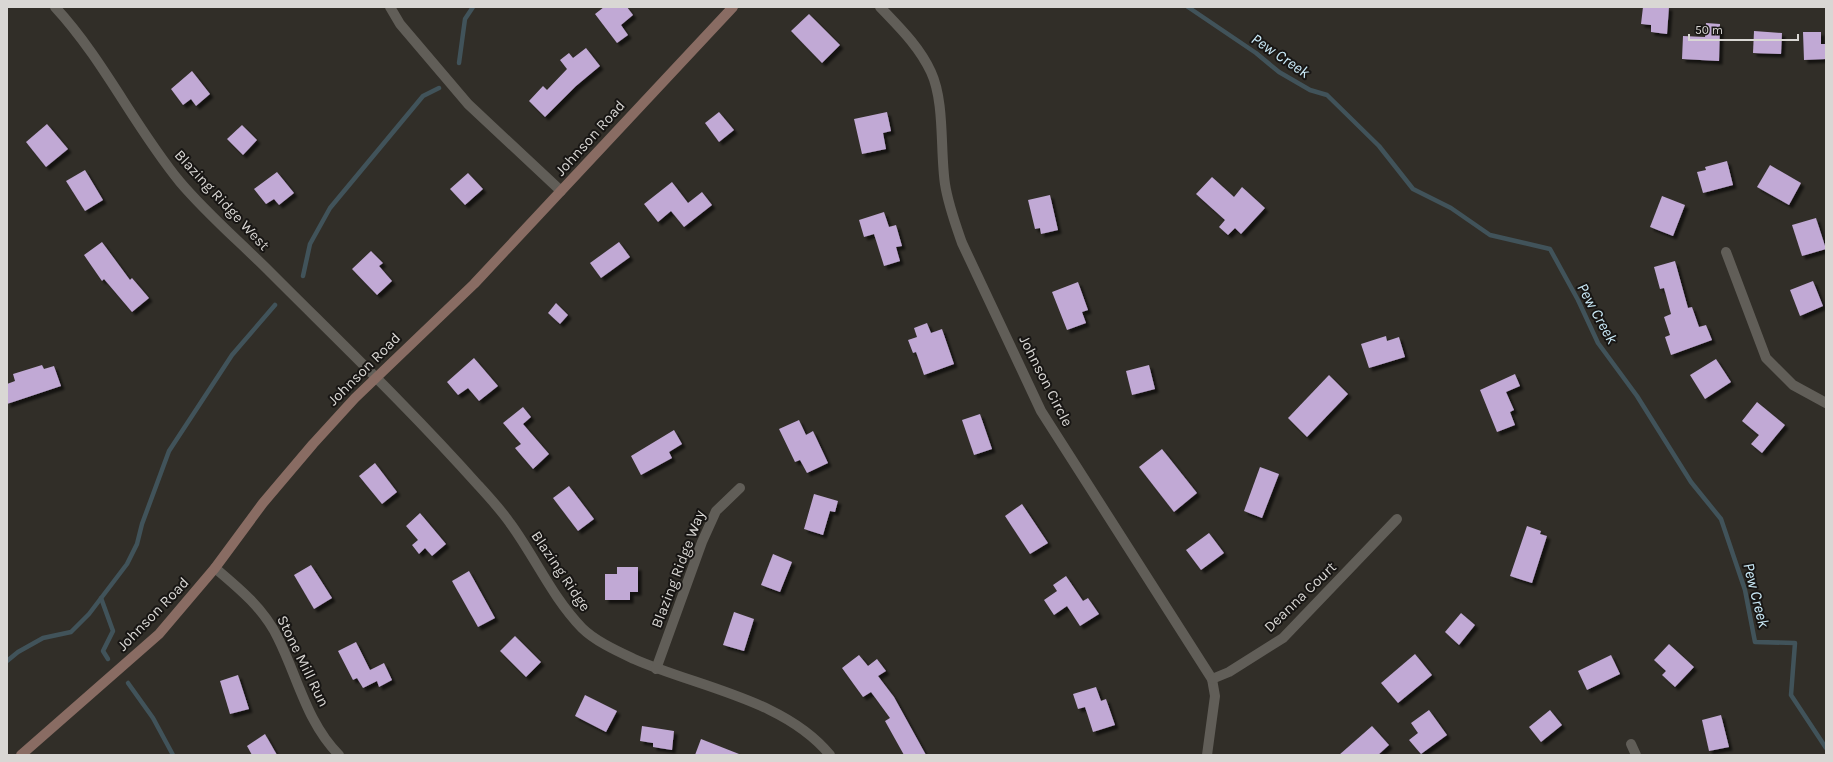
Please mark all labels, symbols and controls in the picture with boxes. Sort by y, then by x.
scale bar [1689,16,1798,42]
text: 50 m [1695,23,1723,37]
water label: Pew Creek [1248,29,1314,82]
street label: Johnson Road [551,96,629,180]
street label: Blazing Ridge West [171,146,273,254]
water label: Pew Creek [1573,280,1622,348]
street label: Johnson Road [324,329,404,409]
street label: Johnson Circle [1015,332,1077,430]
street label: Blazing Ridge Way [647,507,709,631]
street label: Blazing Ridge [527,527,595,615]
street label: Deanna Court [1260,558,1340,636]
water label: Pew Creek [1739,561,1774,631]
street label: Johnson Road [113,573,193,655]
street label: Stone Mill Run [273,612,333,710]

